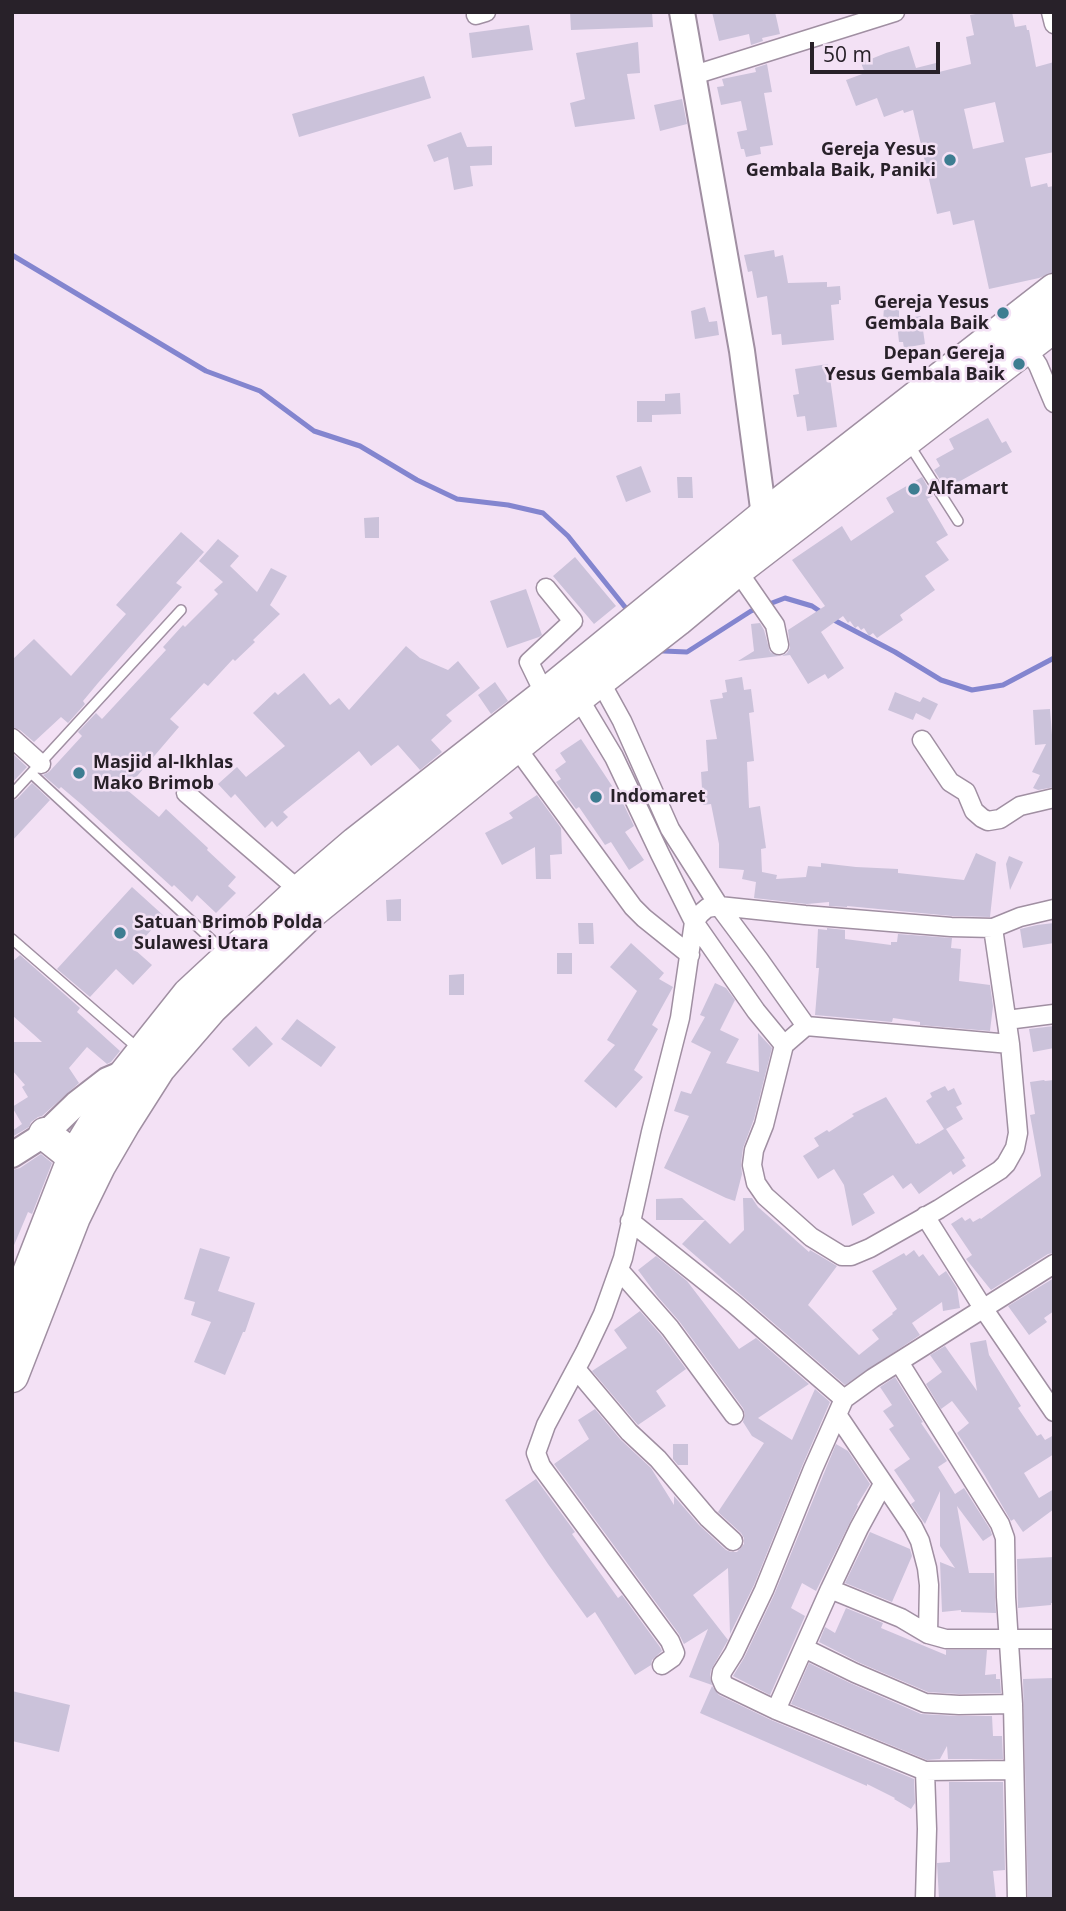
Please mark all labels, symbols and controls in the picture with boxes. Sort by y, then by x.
scale bar [814,28,944,72]
text: 50 m [823,40,872,68]
place label: Gereja Yesus Gembala Baik, Paniki [746,139,936,182]
marker: Gereja Yesus Gembala Baik, Paniki [942,152,958,168]
place label: Gereja Yesus Gembala Baik [865,292,989,334]
marker: Gereja Yesus Gembala Baik [995,305,1011,321]
place label: Depan Gereja Yesus Gembala Baik [824,343,1005,386]
marker: Depan Gereja Yesus Gembala Baik [1011,356,1027,372]
place label: Alfamart [928,478,1008,500]
marker: Alfamart [906,481,922,497]
place label: Masjid al-Ikhlas Mako Brimob [93,752,233,794]
marker: Masjid al-Ikhlas Mako Brimob [71,765,87,781]
place label: Indomaret [610,786,705,808]
marker: Indomaret [588,789,604,805]
place label: Satuan Brimob Polda Sulawesi Utara [134,912,323,954]
marker: Satuan Brimob Polda Sulawesi Utara [112,925,128,941]

